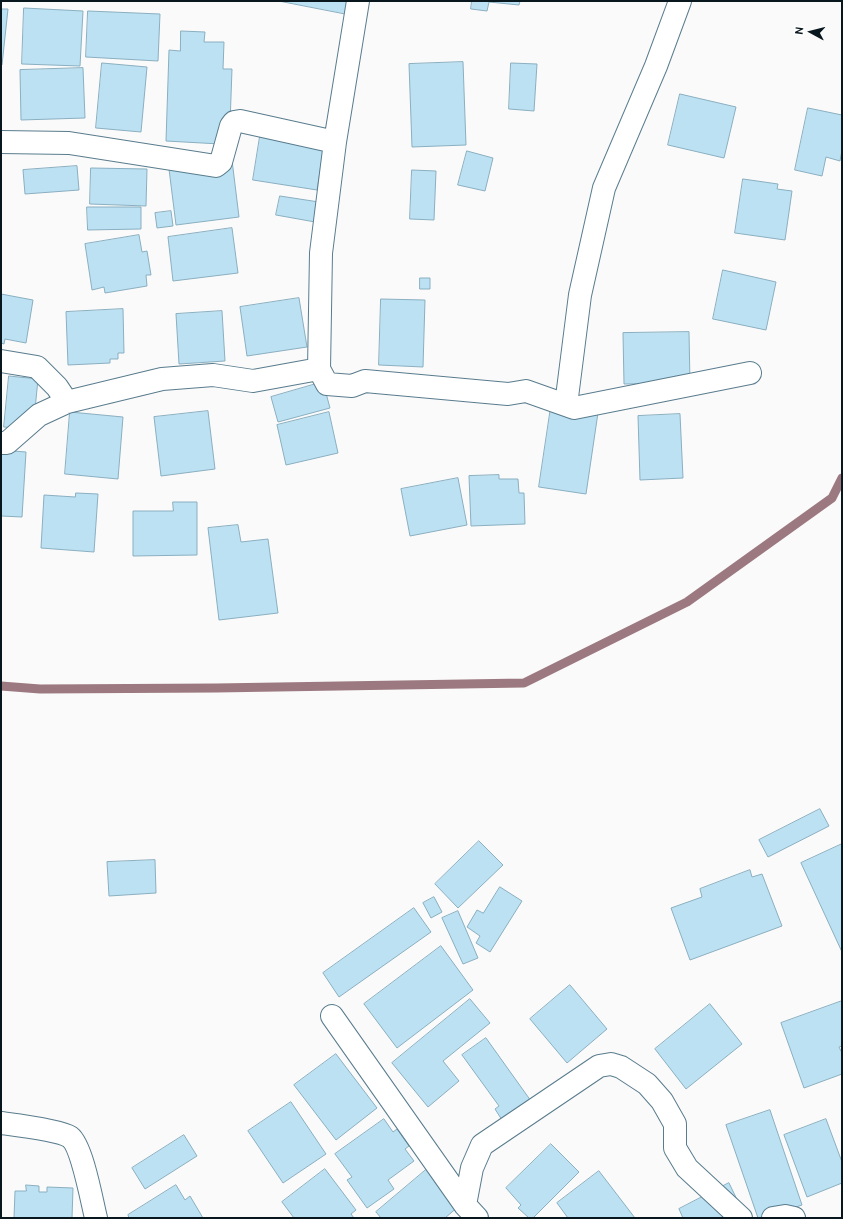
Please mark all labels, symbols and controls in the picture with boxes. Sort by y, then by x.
north arrow [791,12,831,52]
text: N [792,26,807,35]

